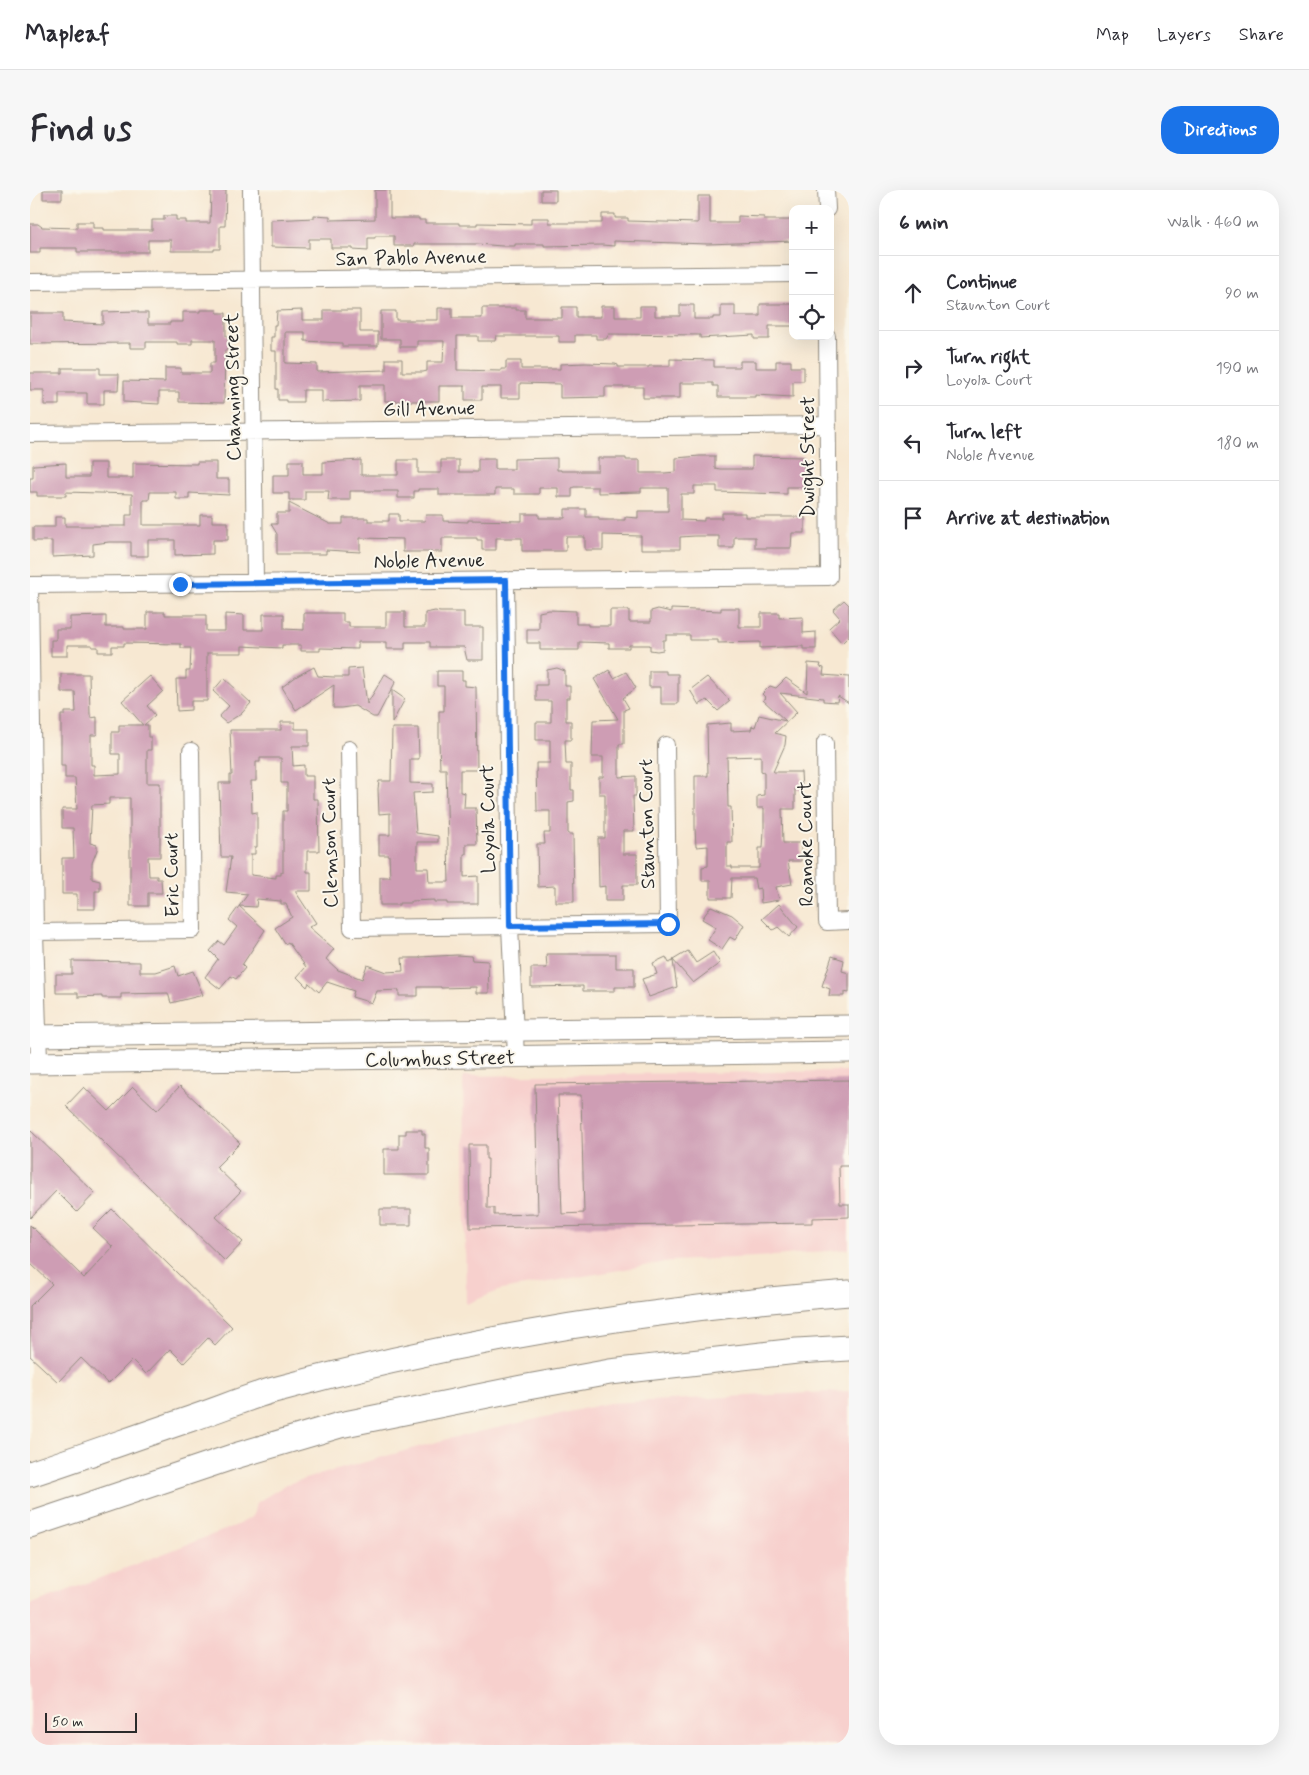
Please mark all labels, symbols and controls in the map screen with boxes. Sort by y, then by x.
text: Mapleaf [25,19,110,50]
text: Map [1096,23,1129,47]
text: Layers [1157,23,1211,47]
text: Share [1239,23,1284,47]
button: Directions [1161,106,1279,154]
text: Find us [30,107,132,153]
map controls [789,205,834,340]
button: + [789,205,834,250]
text: 6 min [899,209,949,237]
text: Walk · 460 m [1167,212,1259,233]
street label: San Pablo Avenue [335,244,487,273]
button: − [789,250,834,295]
text: Continue [946,270,1017,295]
icon: ahead [899,279,927,307]
text: 90 m [1225,283,1259,304]
button: locate [789,295,834,340]
text: Staunton Court [946,295,1050,316]
street label: Channing Street [219,312,249,461]
text: Turn right [946,345,1030,370]
icon: right [899,354,927,382]
text: 190 m [1216,358,1259,379]
text: Loyola Court [946,370,1033,391]
street label: Gill Avenue [383,395,475,424]
street label: Dwight Street [795,396,823,518]
text: Turn left [946,420,1022,445]
icon: left [899,429,927,457]
text: 180 m [1216,433,1259,454]
text: Noble Avenue [946,445,1035,466]
icon: arrive [899,504,927,532]
text: Arrive at destination [946,506,1110,531]
street label: Noble Avenue [373,547,485,576]
route end [169,573,192,596]
street label: Staunton Court [633,759,662,889]
street label: Loyola Court [474,764,503,874]
street label: Clemson Court [316,778,345,908]
street label: Roanoke Court [792,781,821,907]
street label: Eric Court [158,832,187,918]
route start [657,913,680,936]
street label: Columbus Street [365,1045,515,1074]
scale bar [45,1710,138,1733]
text: 50 m [52,1713,83,1731]

